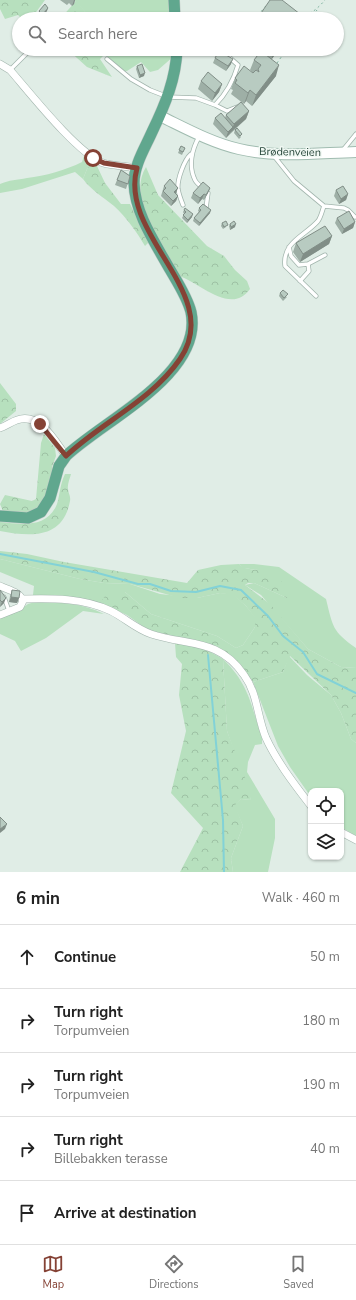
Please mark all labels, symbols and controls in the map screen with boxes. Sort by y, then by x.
search box [12,12,344,56]
icon: search [26,23,48,45]
text: Search here [58,24,138,44]
street label: Brødenveien [259,144,321,160]
route start [84,149,102,167]
route end [31,415,49,433]
map controls [308,788,344,860]
button: locate [308,788,344,824]
button: layers [308,824,344,860]
text: 6 min [16,887,60,910]
text: Walk · 460 m [262,889,340,907]
icon: ahead [16,946,38,968]
text: Continue [54,947,116,967]
text: 50 m [310,948,340,966]
text: Turn right [54,1002,123,1022]
icon: right [16,1010,38,1032]
text: 180 m [302,1012,340,1030]
text: Torpumveien [54,1022,129,1040]
text: Turn right [54,1066,123,1086]
icon: right [16,1074,38,1096]
text: 190 m [302,1076,340,1094]
text: Torpumveien [54,1086,129,1104]
text: Turn right [54,1130,123,1150]
icon: right [16,1138,38,1160]
text: 40 m [310,1140,340,1158]
text: Billebakken terasse [54,1150,168,1168]
icon: arrive [16,1202,38,1224]
text: Arrive at destination [54,1203,197,1223]
tab: Map [42,1253,64,1292]
tab: Directions [149,1253,199,1292]
tab: Saved [283,1253,314,1292]

